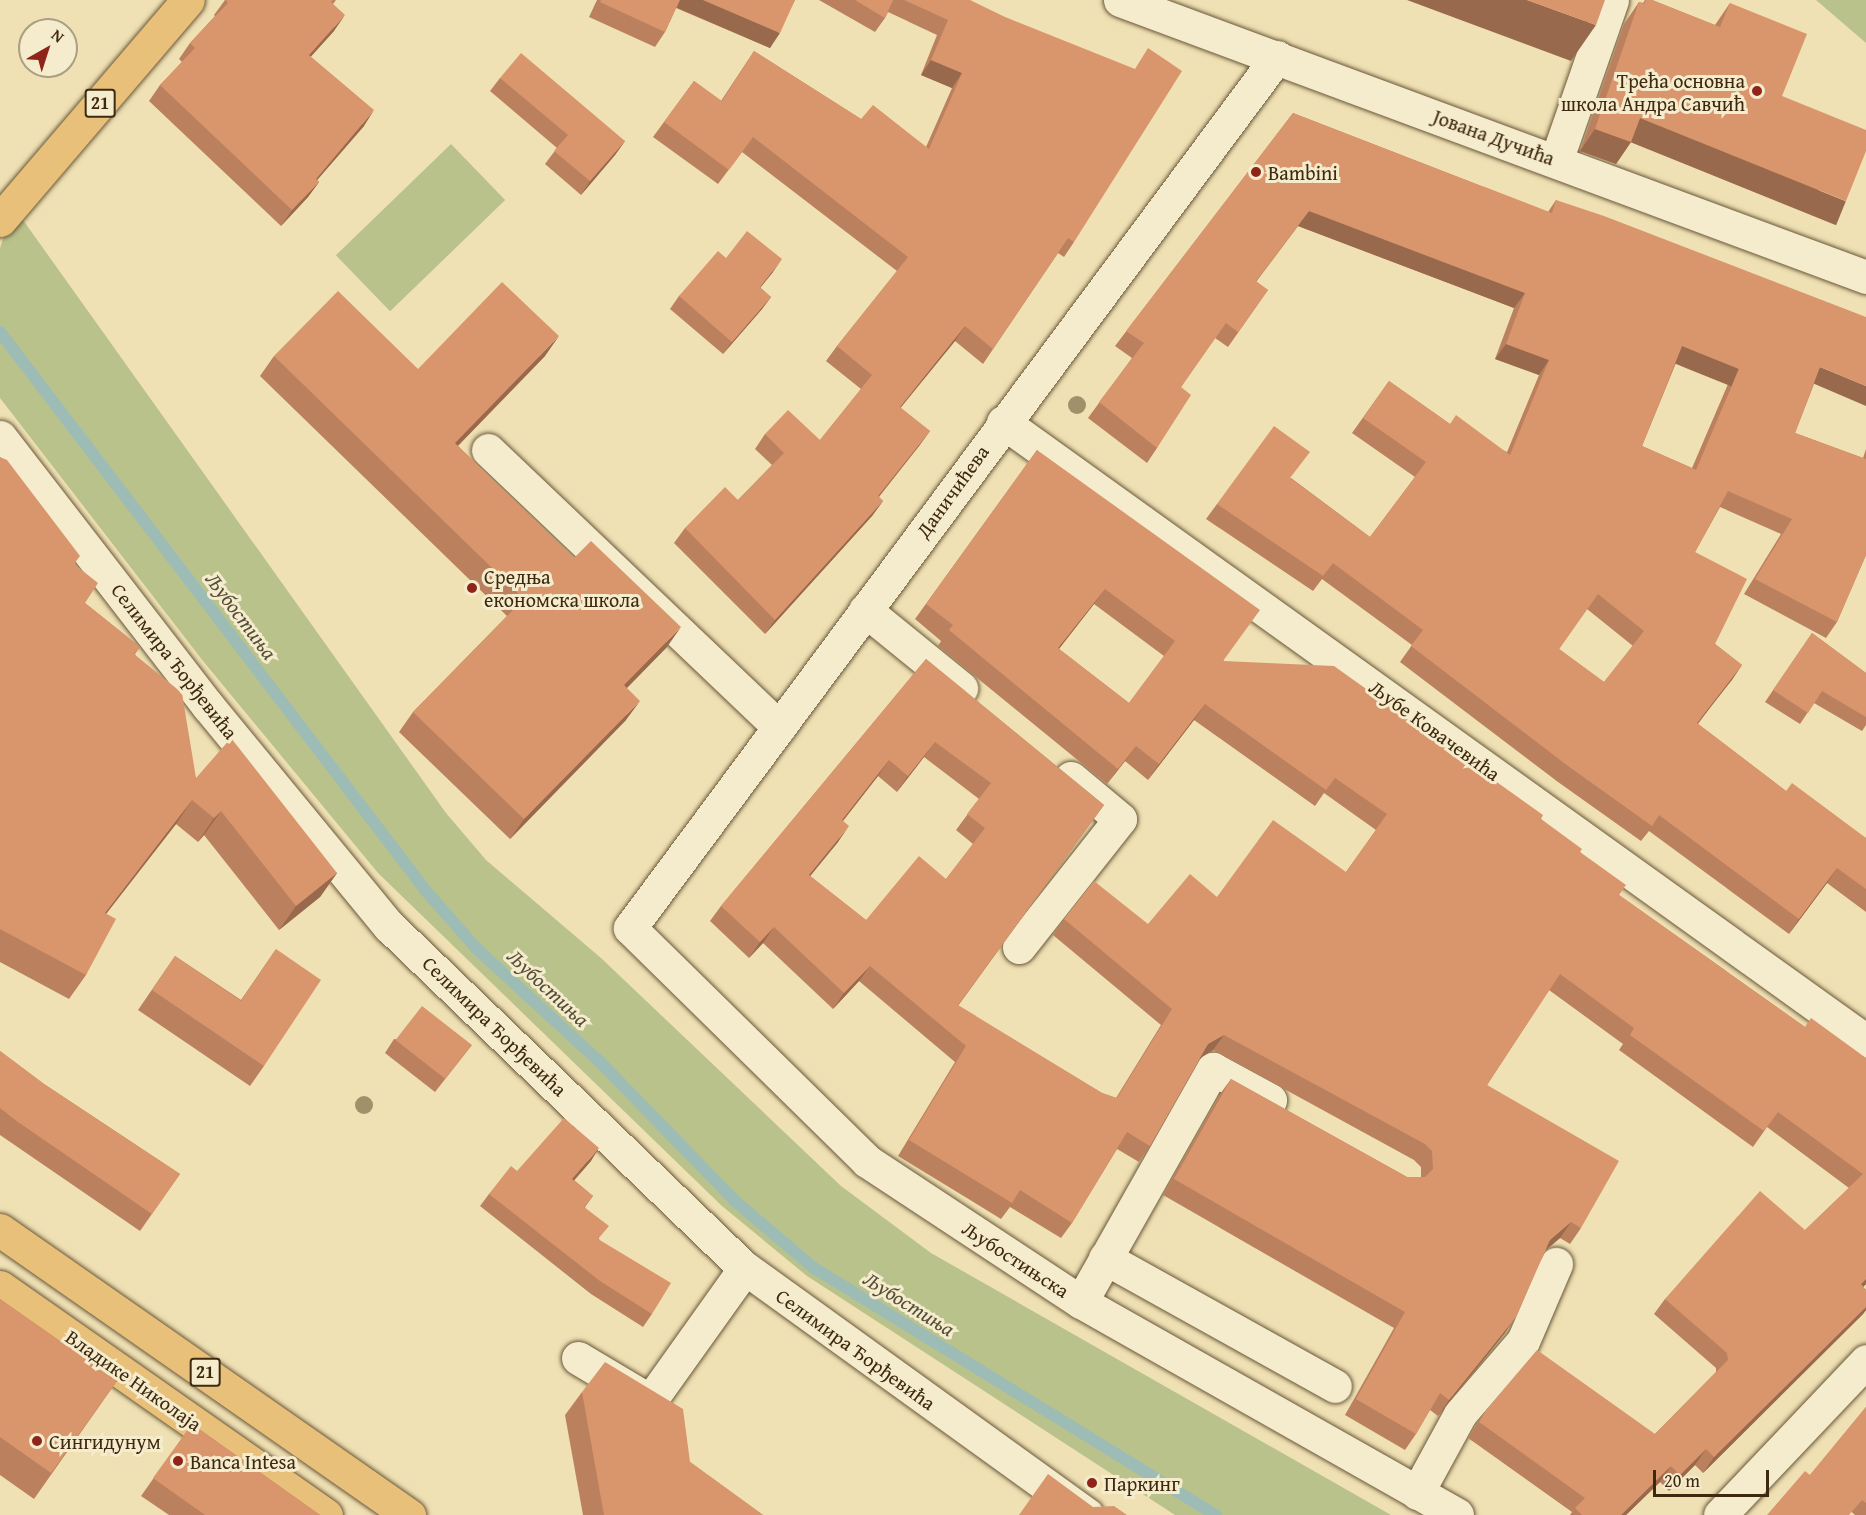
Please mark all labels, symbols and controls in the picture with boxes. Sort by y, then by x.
north arrow [18,18,78,78]
text: N [46,23,70,48]
place label: Трећа основна школа Андра Савчић [1561,68,1745,115]
marker: Трећа основна школа Андра Савчић [1750,84,1764,98]
road number: 21 [84,88,116,118]
street label: Јована Дучића [1430,104,1558,170]
place label: Bambini [1268,160,1338,184]
marker: Bambini [1249,165,1263,179]
street label: Даничићева [910,440,994,542]
place label: Средња економска школа [484,564,640,611]
water label: Љубостиња [200,567,282,665]
street label: Селимира Ђорђевића [107,578,243,744]
marker: Средња економска школа [465,581,479,595]
street label: Љубе Ковачевића [1365,674,1505,786]
water label: Љубостиња [502,944,594,1032]
street label: Селимира Ђорђевића [418,951,572,1101]
street label: Љубостињска [958,1216,1074,1302]
water label: Љубостиња [859,1266,959,1342]
street label: Селимира Ђорђевића [772,1283,940,1415]
street label: Владике Николаја [62,1324,206,1436]
road number: 21 [188,1357,222,1387]
place label: Сингидунум [49,1429,161,1453]
marker: Сингидунум [30,1434,44,1448]
place label: Banca Intesa [190,1449,296,1473]
marker: Banca Intesa [171,1454,185,1468]
scale bar [1656,1458,1772,1496]
text: 20 m [1664,1467,1700,1494]
place label: Паркинг [1104,1471,1180,1495]
marker: Паркинг [1085,1476,1099,1490]

